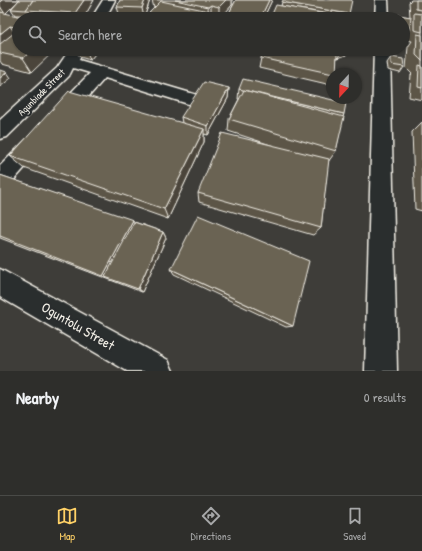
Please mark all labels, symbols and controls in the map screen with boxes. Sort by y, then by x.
search box [12,12,410,56]
icon: search [26,23,48,45]
text: Search here [58,24,122,45]
street label: Agunbiade Street [15,66,68,119]
north arrow [326,68,362,104]
street label: Oguntolu Street [38,297,118,355]
text: Nearby [16,386,59,409]
text: 0 results [364,388,406,406]
tab: Map [56,505,78,543]
tab: Directions [191,505,231,543]
tab: Saved [343,505,366,543]

